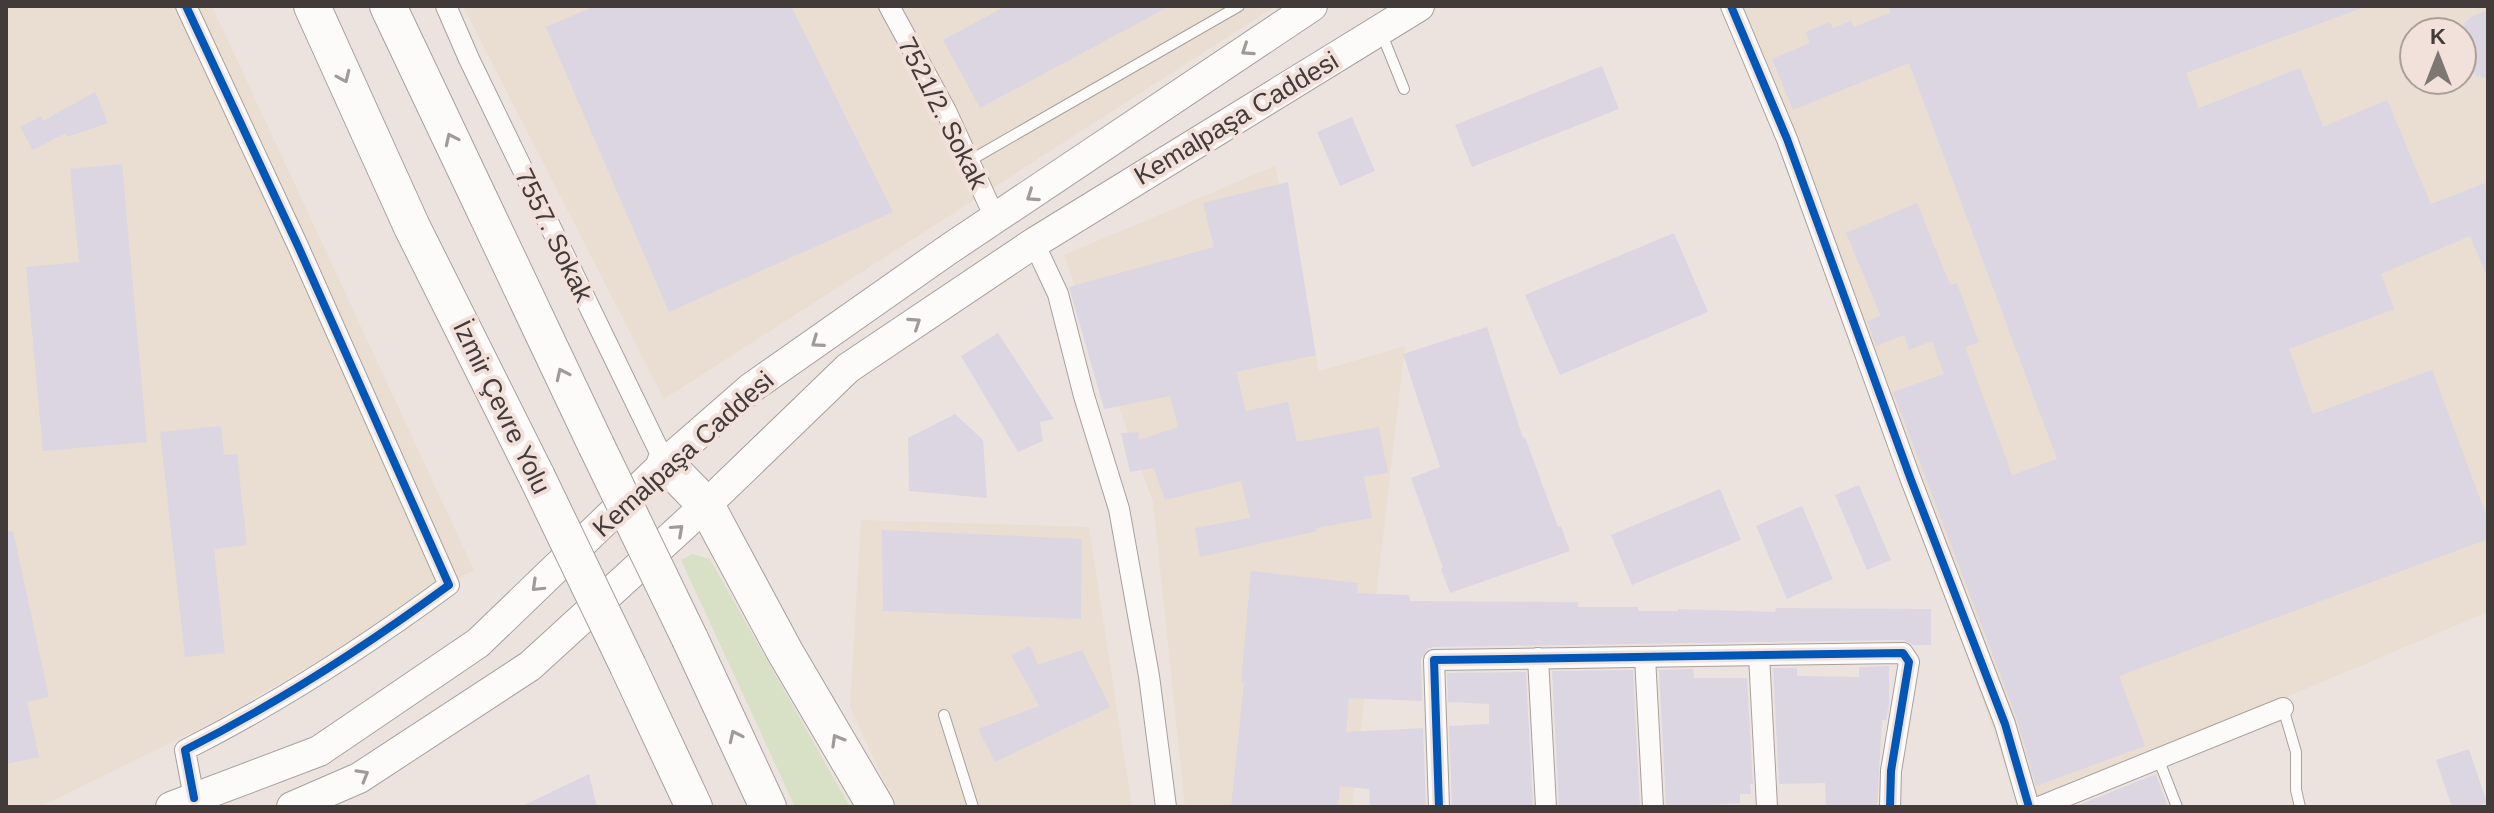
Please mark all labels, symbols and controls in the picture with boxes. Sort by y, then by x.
north arrow [2398,16,2478,96]
text: K [2430,24,2446,49]
street label: 7521/2. Sokak [892,32,995,195]
one-way arrow [1242,40,1256,55]
street label: Kemalpaşa Caddesi [1129,45,1343,191]
one-way arrow [334,69,350,83]
one-way arrow [445,133,461,147]
street label: 7557. Sokak [509,163,600,307]
one-way arrow [1027,186,1041,201]
street label: İzmir Çevre Yolu [447,315,557,499]
one-way arrow [907,318,921,333]
one-way arrow [812,332,826,347]
street label: Kemalpaşa Caddesi [586,365,780,543]
one-way arrow [556,368,572,382]
one-way arrow [669,525,683,540]
one-way arrow [532,577,547,591]
one-way arrow [729,730,745,745]
one-way arrow [831,734,847,749]
one-way arrow [354,769,369,785]

